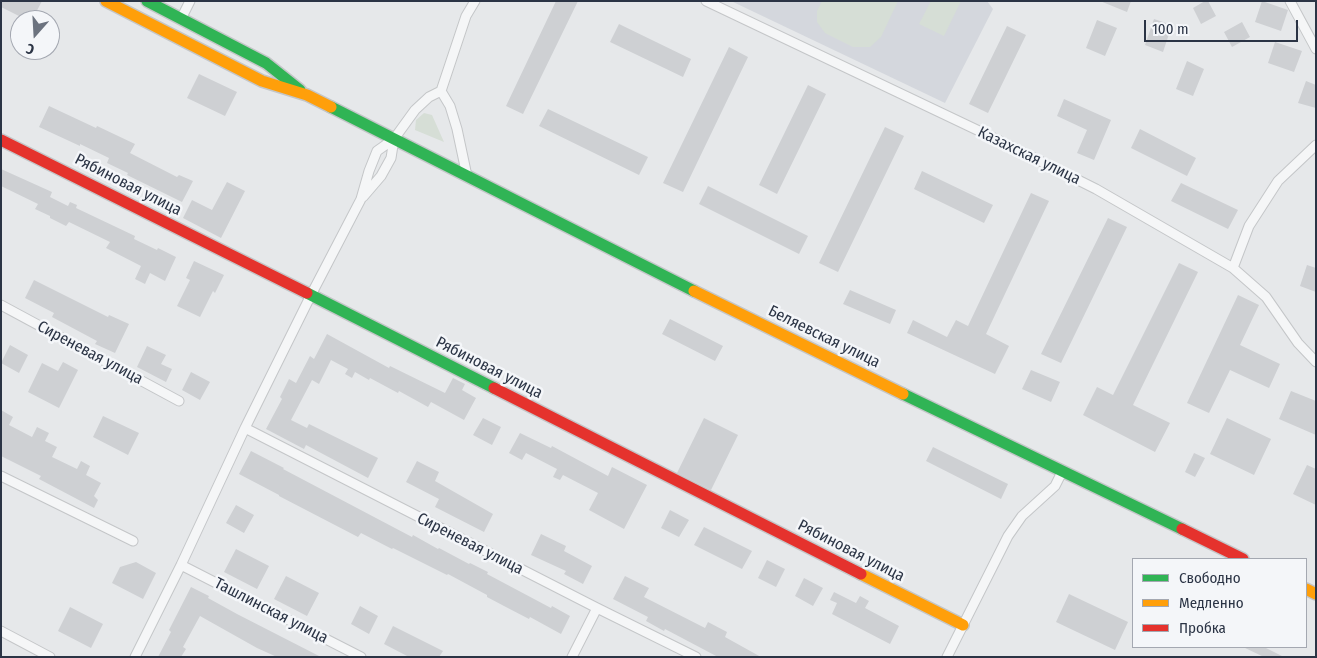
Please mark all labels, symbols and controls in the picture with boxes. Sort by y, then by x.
north arrow [10,10,60,60]
scale bar [1147,10,1301,42]
text: 100 m [1152,20,1189,38]
text: С [24,39,37,58]
street label: Казахская улица [975,123,1083,189]
street label: Рябиновая улица [71,150,185,220]
street label: Беляевская улица [765,302,883,372]
street label: Сиреневая улица [34,317,146,389]
street label: Рябиновая улица [432,333,546,403]
street label: Сиреневая улица [414,509,526,579]
street label: Рябиновая улица [794,516,908,586]
legend [1132,558,1307,648]
text: Свободно [1179,569,1241,587]
street label: Ташлинская улица [211,574,331,648]
text: Медленно [1179,594,1244,612]
text: Пробка [1179,619,1226,637]

